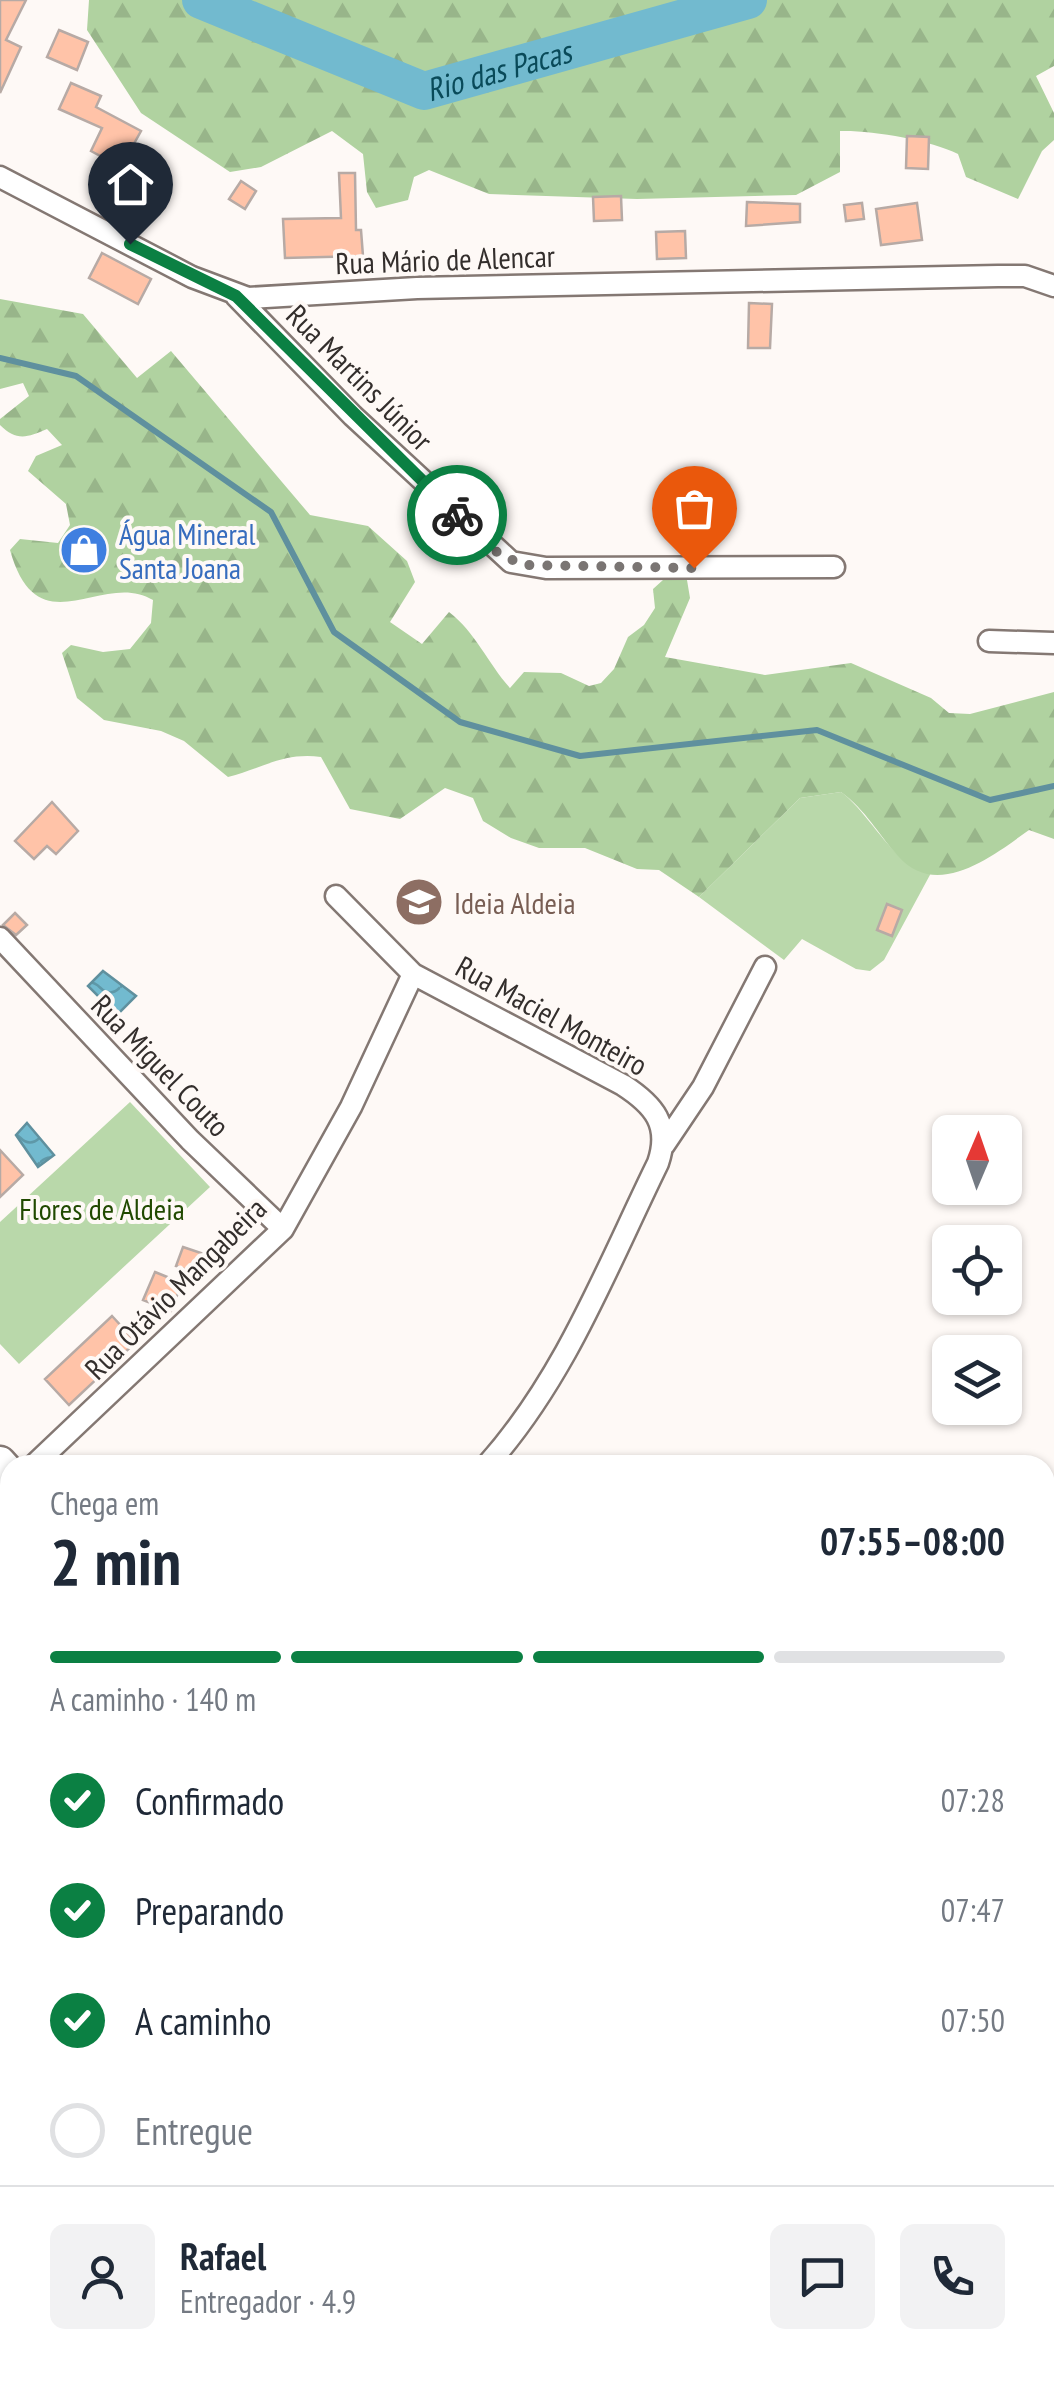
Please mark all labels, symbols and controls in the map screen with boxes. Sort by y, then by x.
water label: Rio das Pacas [421,29,579,110]
pin [88,142,173,245]
icon: home [103,157,158,212]
street label: Rua Mário de Alencar [335,236,556,282]
street label: Rua Martins Júnior [279,296,442,459]
courier [407,465,507,565]
pin [652,466,737,569]
icon: bag [667,481,722,536]
icon: bike [430,488,485,543]
place label: Água Mineral Santa Joana [119,514,256,587]
shop icon: Água Mineral Santa Joana [58,524,110,576]
school or university icon: Ideia Aldeia [393,876,445,928]
place label: Ideia Aldeia [454,883,576,922]
street label: Rua Maciel Monteiro [449,946,655,1084]
street label: Rua Miguel Couto [83,986,239,1144]
north arrow [932,1115,1022,1205]
map controls [932,1115,1022,1425]
park label: Flores de Aldeia [19,1189,185,1228]
street label: Rua Otávio Mangabeira [76,1189,274,1387]
button: locate [932,1225,1022,1315]
button: layers [932,1335,1022,1425]
text: Chega em [50,1482,159,1524]
text: 07:55–08:00 [820,1516,1005,1565]
text: 2 min [50,1519,181,1603]
text: A caminho · 140 m [50,1678,256,1720]
icon: check [50,1773,105,1828]
text: Confirmado [135,1776,284,1825]
text: 07:28 [941,1779,1005,1821]
icon: check [50,1883,105,1938]
text: Preparando [135,1886,284,1935]
text: 07:47 [941,1889,1005,1931]
icon: check [50,1993,105,2048]
text: A caminho [135,1996,271,2045]
text: 07:50 [941,1999,1005,2041]
text: Entregue [135,2106,253,2155]
button: person [50,2224,155,2329]
button: chat [770,2224,875,2329]
button: phone [900,2224,1005,2329]
text: Rafael [180,2231,266,2280]
text: Entregador · 4.9 [180,2280,356,2322]

